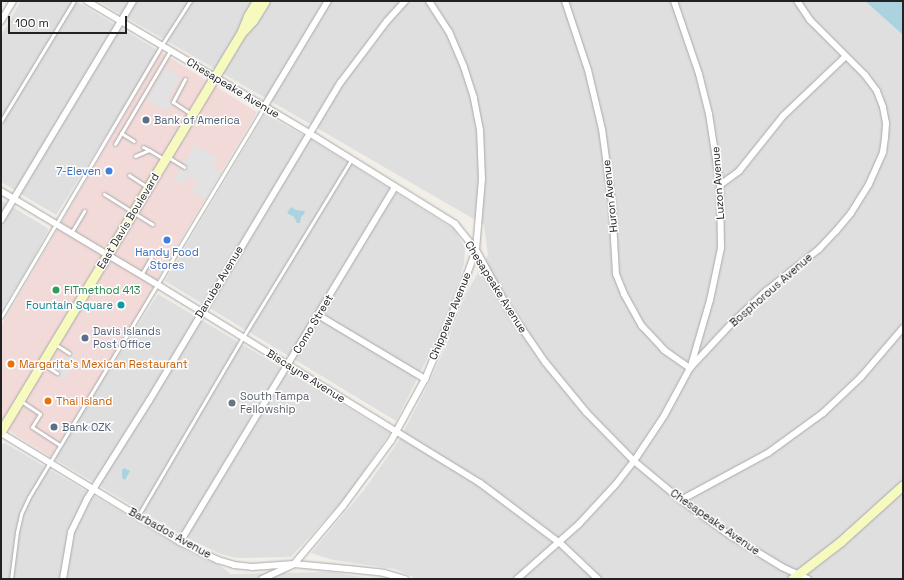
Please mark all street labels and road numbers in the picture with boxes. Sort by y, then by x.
street label: Chesapeake Avenue [184,55,282,121]
street label: Luzon Avenue [709,146,727,220]
street label: Huron Avenue [600,159,620,233]
street label: East Davis Boulevard [94,171,162,271]
street label: Chesapeake Avenue [462,239,530,335]
street label: Danube Avenue [192,243,246,321]
street label: Bosphorous Avenue [727,250,815,330]
street label: Chippewa Avenue [426,270,474,362]
street label: Como Street [290,292,336,356]
street label: Biscayne Avenue [264,347,348,405]
street label: Chesapeake Avenue [668,486,762,558]
street label: Barbados Avenue [126,505,214,561]

